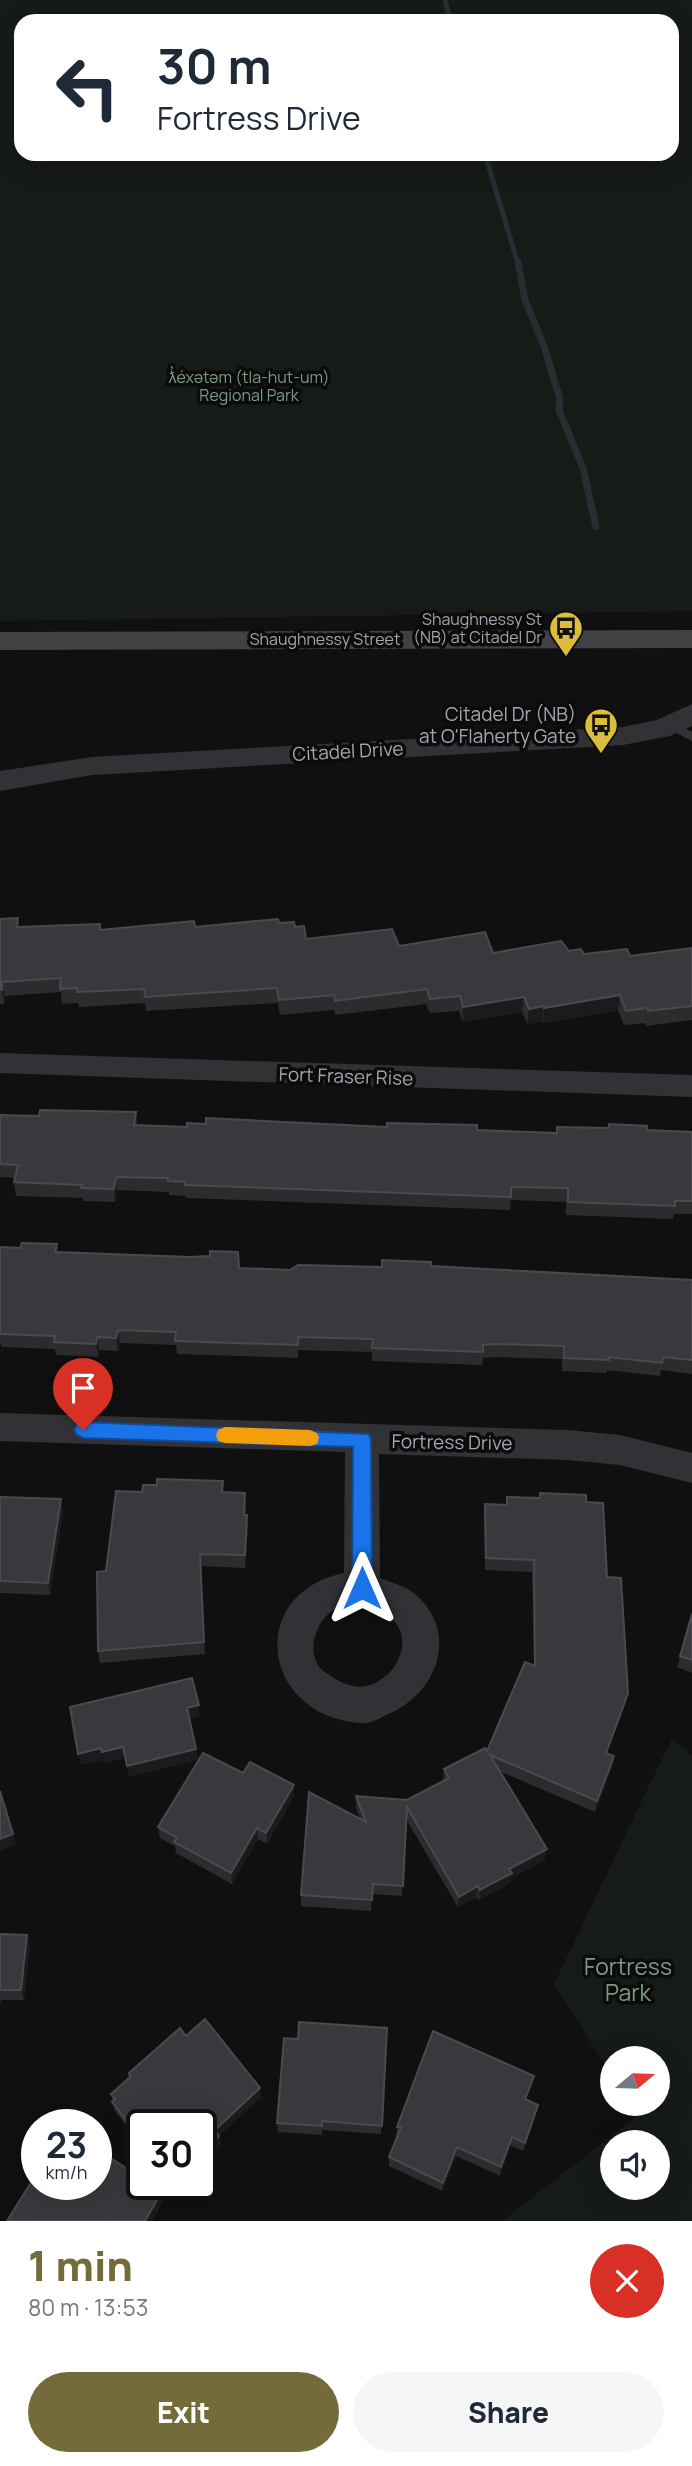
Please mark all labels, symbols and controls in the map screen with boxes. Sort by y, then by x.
text: 30 m [157,32,272,99]
icon: left [42,42,133,133]
text: Fortress Drive [157,96,361,140]
park label: ƛ̓éxətəm (tla-hut-um) Regional Park [169,366,329,406]
place label: Shaughnessy St (NB) at Citadel Dr [413,608,542,648]
bus stop icon: Shaughnessy St (NB) at Citadel Dr [547,609,585,658]
street label: Shaughnessy Street [250,628,400,650]
place label: Citadel Dr (NB) at O'Flaherty Gate [419,701,576,749]
bus stop icon: Citadel Dr (NB) at O'Flaherty Gate [582,706,620,755]
street label: Citadel Drive [292,735,404,767]
street label: Fort Fraser Rise [278,1061,414,1091]
pin [53,1358,113,1430]
icon: arrive [64,1369,102,1407]
street label: Fortress Drive [391,1428,513,1456]
position arrow [325,1551,399,1625]
park label: Fortress Park [584,1950,672,2008]
north arrow [600,2046,670,2116]
map controls [600,2046,670,2200]
speed limit sign: 30 [126,2109,217,2200]
text: 23 [46,2121,87,2169]
button: sound [600,2130,670,2200]
text: km/h [46,2160,87,2184]
text: 1 min [28,2236,133,2294]
button: close [590,2244,664,2318]
text: 80 m · 13:53 [28,2291,148,2323]
button: Exit [28,2372,339,2452]
button: Share [353,2372,664,2452]

